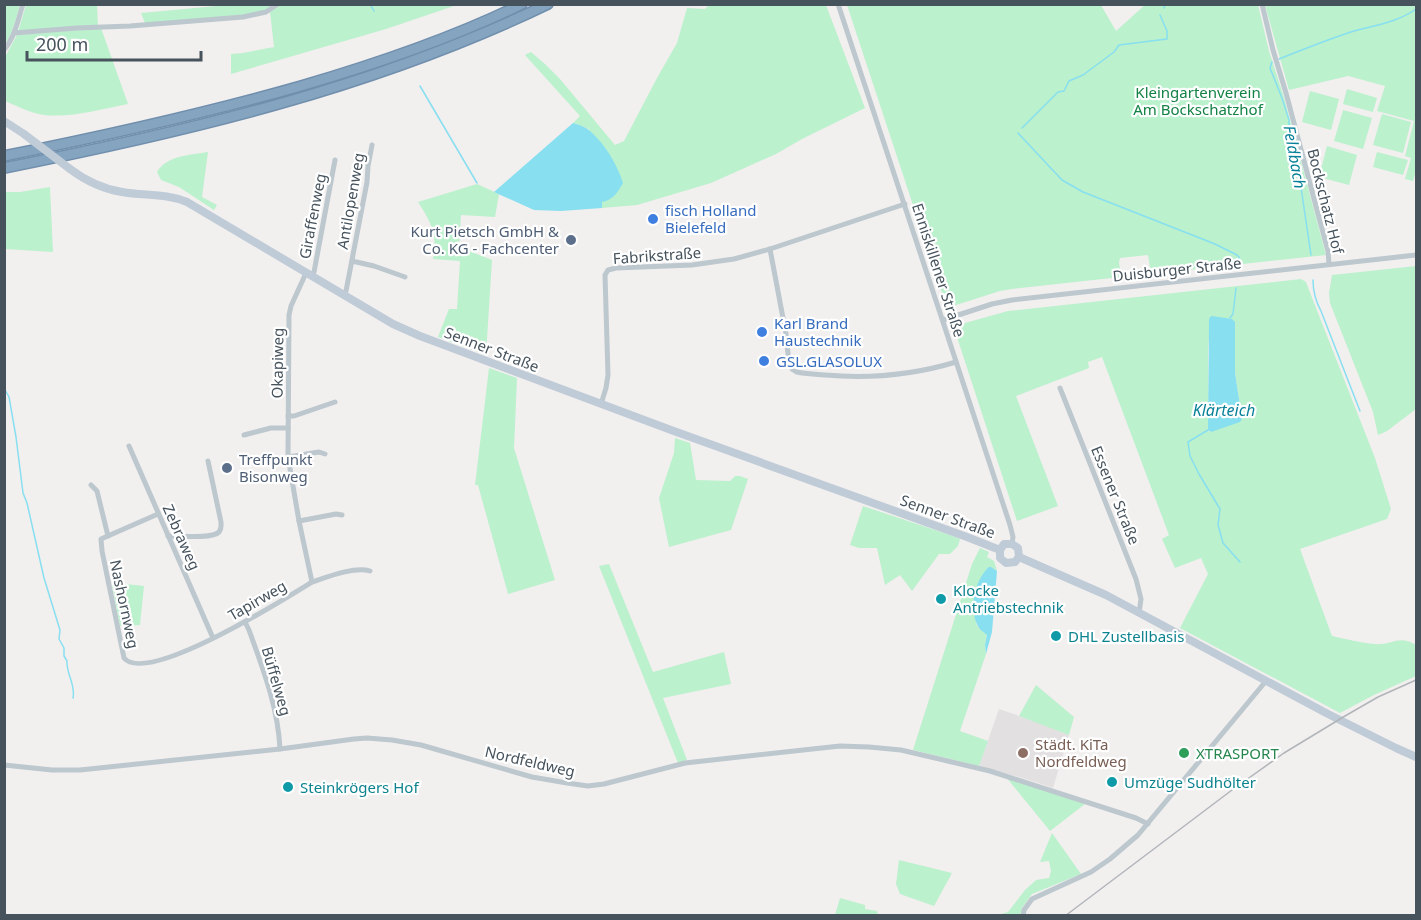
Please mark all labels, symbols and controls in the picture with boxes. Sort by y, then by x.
scale bar [27,24,201,62]
text: 200 m [36,32,88,56]
park label: Kleingartenverein Am Bockschatzhof [1133,82,1264,119]
water label: Feldbach [1279,124,1311,190]
street label: Bockschatz Hof [1303,146,1349,257]
street label: Antilopenweg [332,151,368,251]
street label: Giraffenweg [294,172,330,260]
place label: fisch Holland Bielefeld [665,200,756,237]
street label: Enniskillener Straße [908,200,970,340]
marker: fisch Holland Bielefeld [646,212,660,226]
place label: Kurt Pietsch GmbH & Co. KG - Fachcenter [410,221,559,258]
marker: Kurt Pietsch GmbH & Co. KG - Fachcenter [564,233,578,247]
street label: Fabrikstraße [612,242,702,268]
street label: Duisburger Straße [1112,252,1242,286]
place label: Karl Brand Haustechnik [774,313,861,350]
street label: Senner Straße [442,322,542,376]
marker: Karl Brand Haustechnik [755,325,769,339]
street label: Okapiweg [266,327,288,399]
place label: GSL.GLASOLUX [776,351,882,371]
marker: GSL.GLASOLUX [757,354,771,368]
water label: Klärteich [1193,399,1255,421]
street label: Essener Straße [1087,443,1145,547]
place label: Treffpunkt Bisonweg [239,449,313,486]
marker: Treffpunkt Bisonweg [220,461,234,475]
street label: Senner Straße [898,490,998,542]
street label: Zebraweg [159,501,205,573]
street label: Nashornweg [106,558,144,650]
street label: Tapirweg [224,575,290,625]
place label: Klocke Antriebstechnik [953,580,1064,617]
marker: Klocke Antriebstechnik [934,592,948,606]
place label: DHL Zustellbasis [1068,626,1184,646]
marker: DHL Zustellbasis [1049,629,1063,643]
street label: Büffelweg [258,644,296,718]
place label: Städt. KiTa Nordfeldweg [1035,734,1127,771]
street label: Nordfeldweg [483,741,577,781]
place label: XTRASPORT [1196,743,1279,763]
marker: Städt. KiTa Nordfeldweg [1016,746,1030,760]
marker: XTRASPORT [1177,746,1191,760]
place label: Umzüge Sudhölter [1124,772,1256,792]
marker: Umzüge Sudhölter [1105,775,1119,789]
place label: Steinkrögers Hof [300,777,419,797]
marker: Steinkrögers Hof [281,780,295,794]

